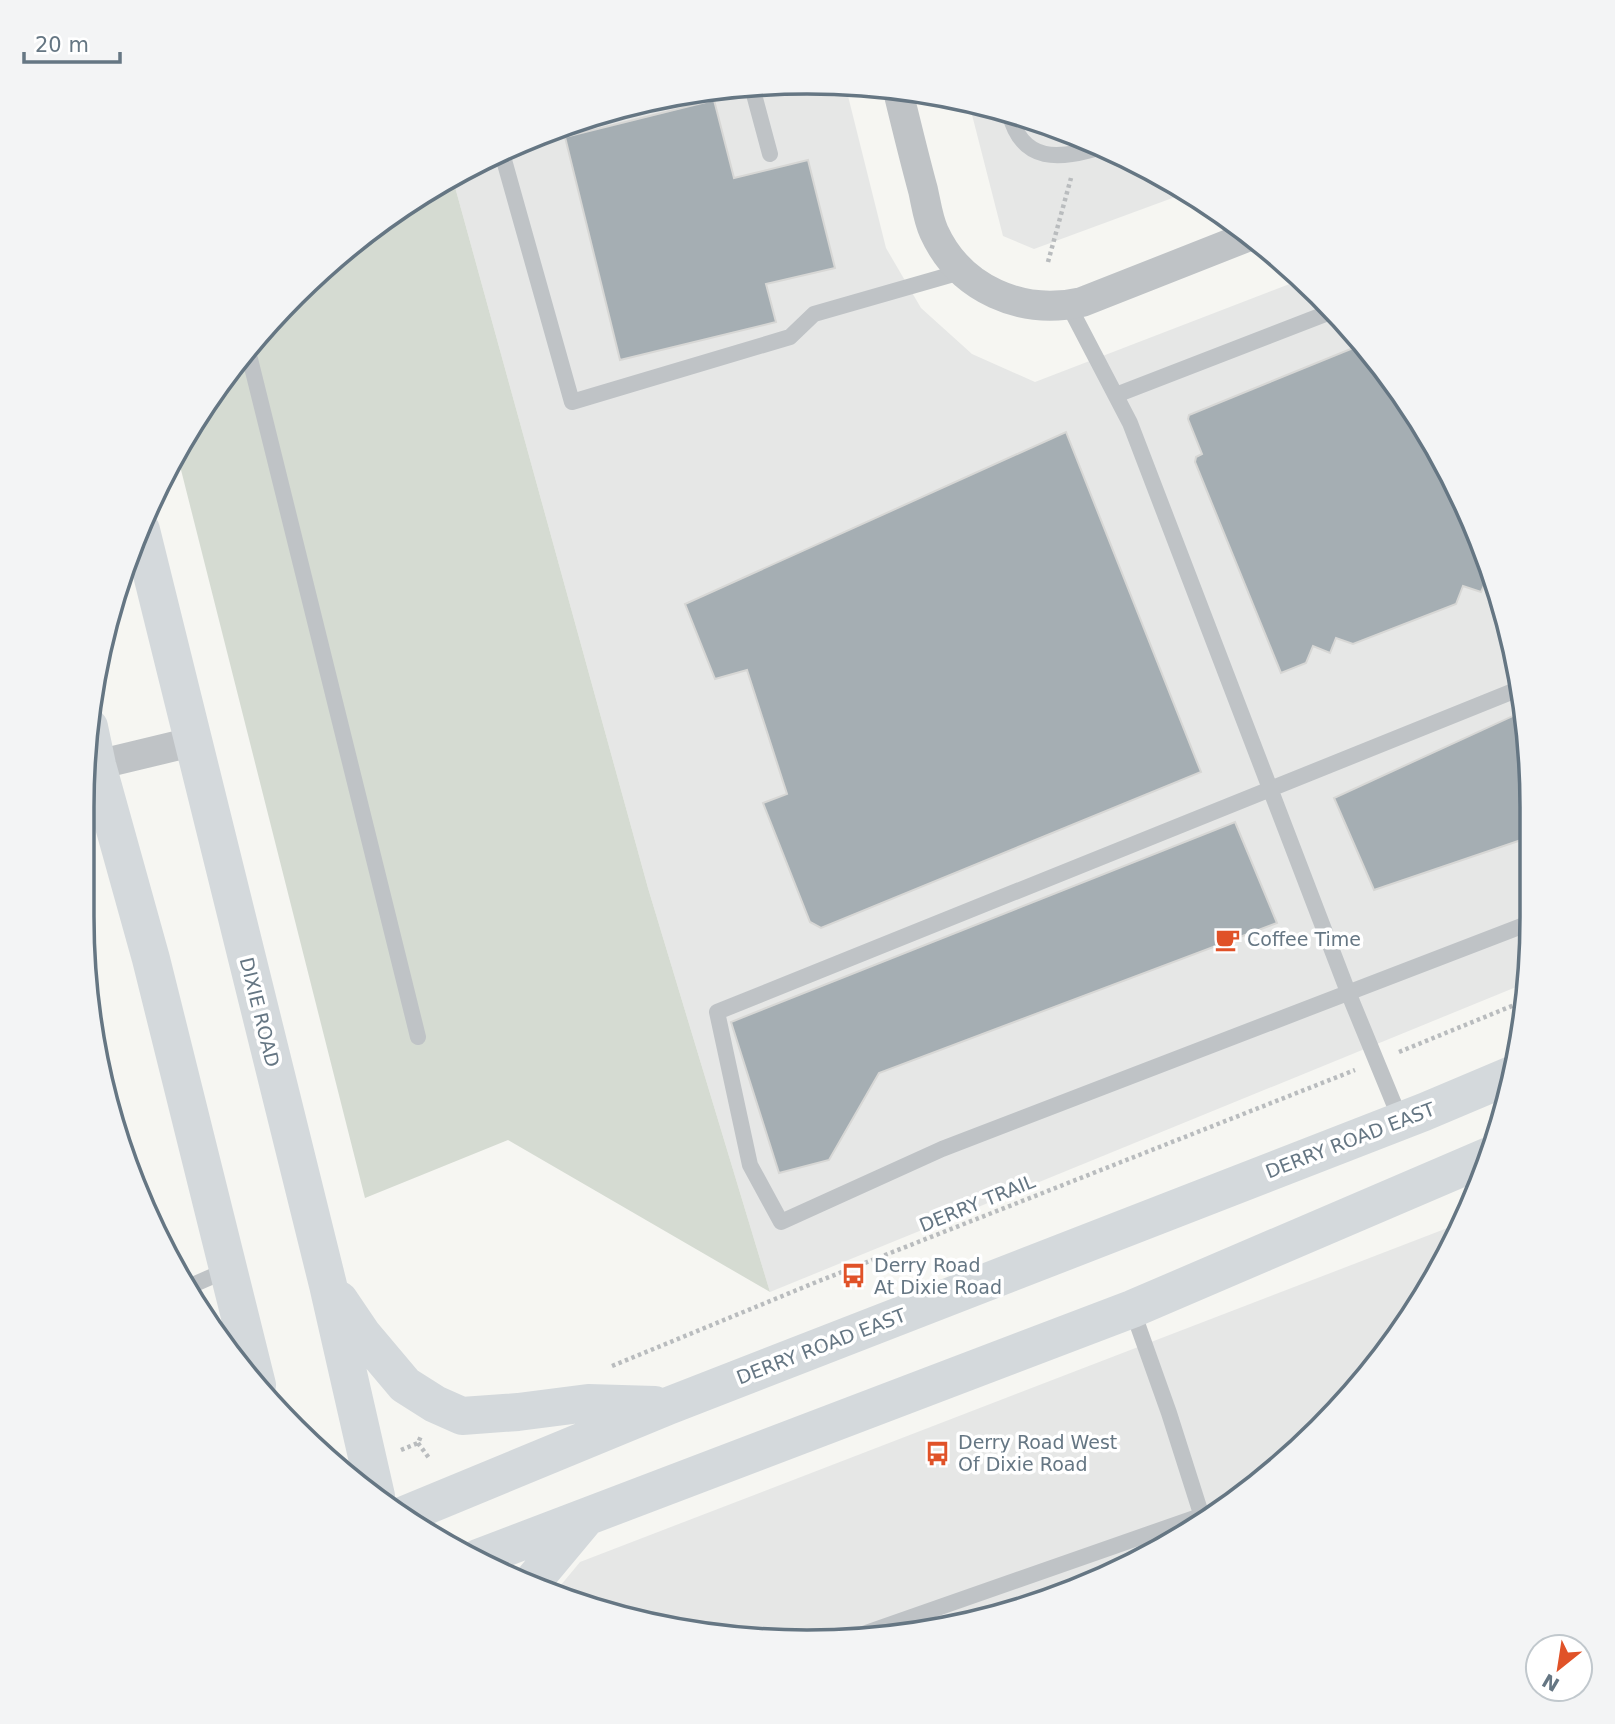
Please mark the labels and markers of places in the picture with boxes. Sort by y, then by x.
cafe icon: Coffee Time [1213,925,1241,953]
place label: Coffee Time [1247,928,1361,950]
place label: Derry Road At Dixie Road [874,1254,1002,1298]
bus stop icon: Derry Road At Dixie Road [840,1262,868,1290]
place label: Derry Road West Of Dixie Road [958,1431,1117,1475]
bus stop icon: Derry Road West Of Dixie Road [924,1439,952,1467]

